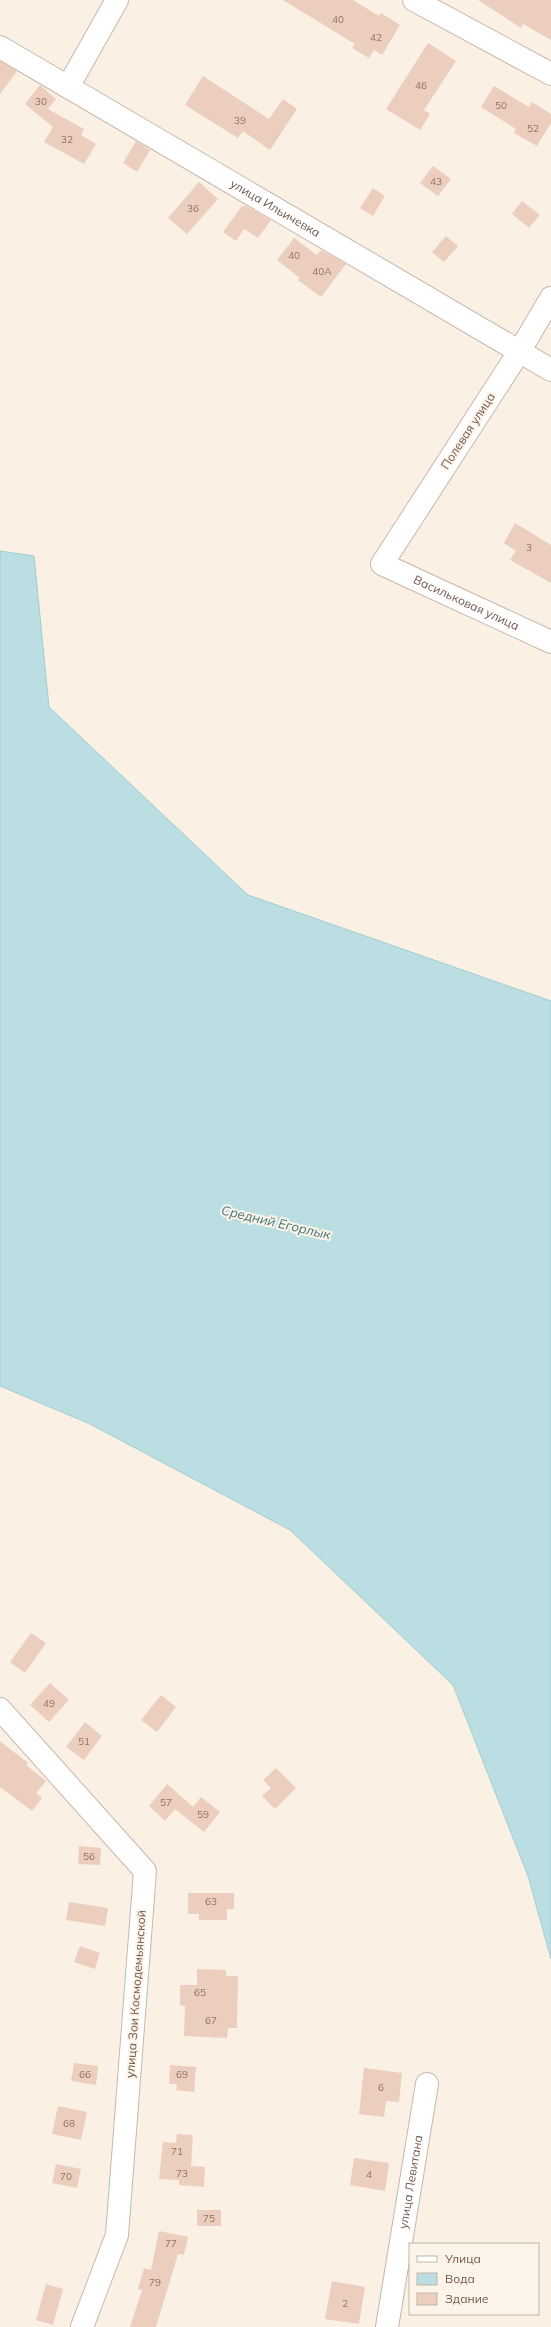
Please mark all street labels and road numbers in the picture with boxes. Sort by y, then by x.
street label: улица Ильичевка [228,176,323,240]
street label: Полевая улица [437,390,498,472]
street label: Васильковая улица [411,572,522,633]
street label: улица Зои Космодемьянской [122,1910,149,2078]
street label: улица Левитана [395,2134,426,2230]

